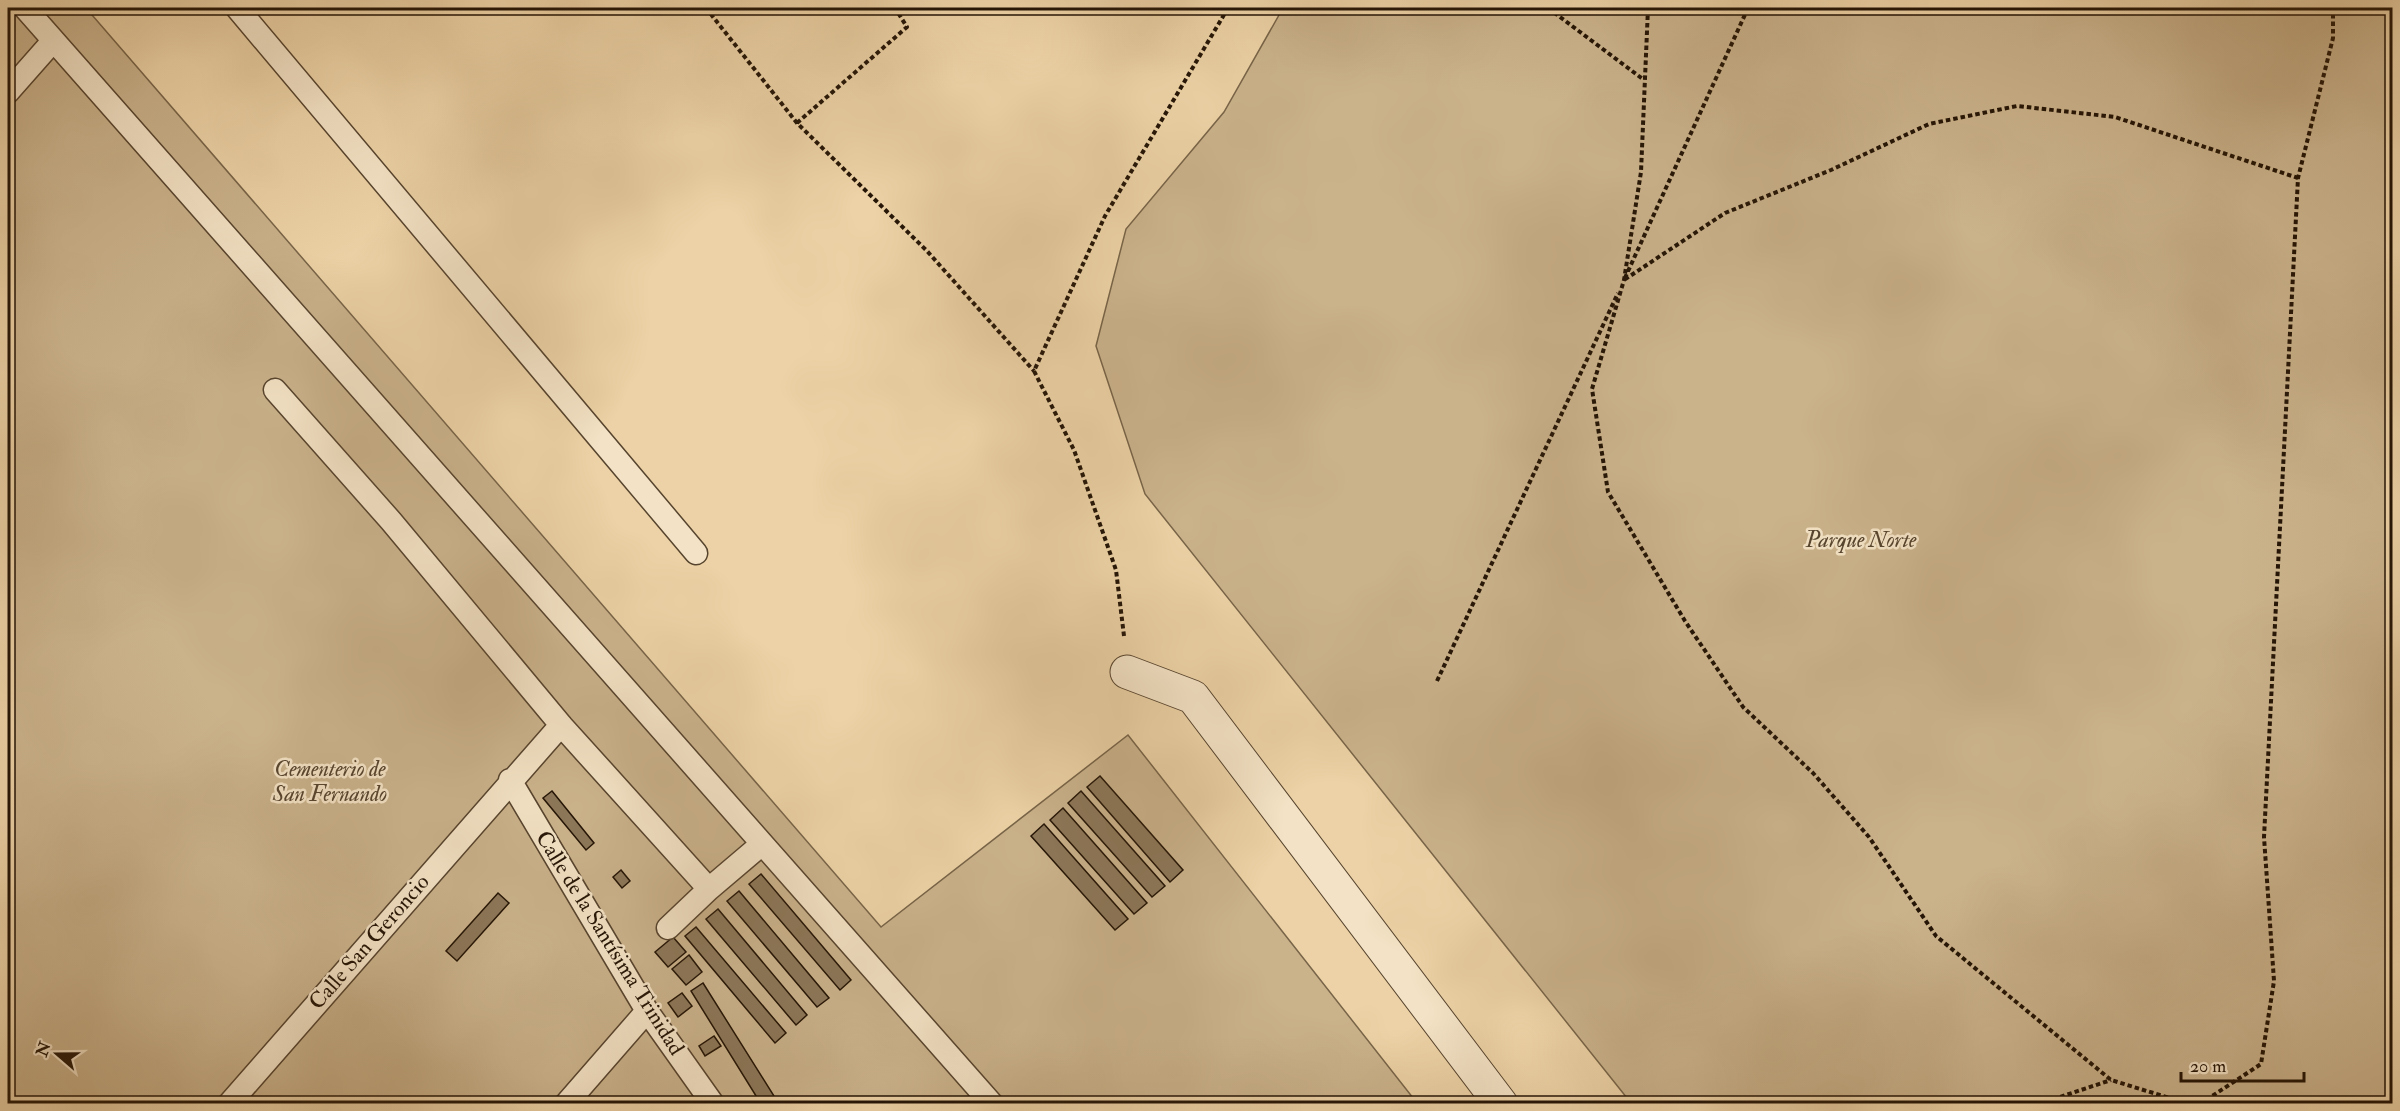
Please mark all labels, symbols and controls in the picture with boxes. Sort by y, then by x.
park label: Parque Norte [1805,526,1917,554]
park label: Cementerio de San Fernando [272,755,387,808]
street label: Calle de la Santísima Trinidad [529,826,691,1061]
street label: Calle San Geroncio [303,869,435,1015]
north arrow [27,1024,87,1084]
text: N [32,1038,56,1060]
scale bar [2181,1045,2304,1083]
text: 20 m [2190,1055,2226,1078]

